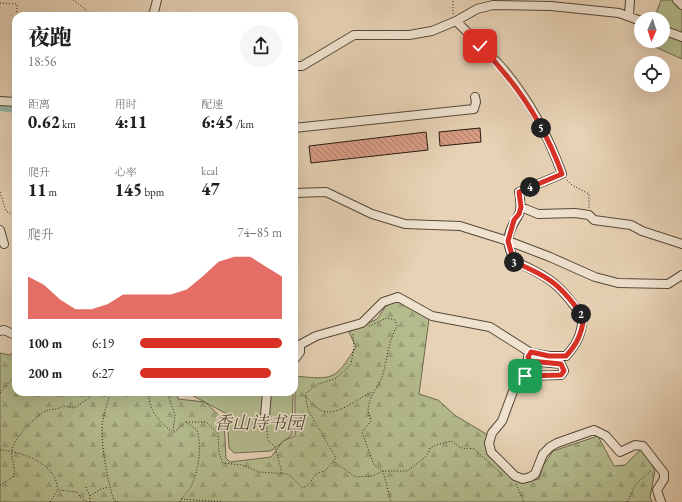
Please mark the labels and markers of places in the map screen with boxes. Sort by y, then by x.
pin [463,29,497,63]
pin: 5 [531,118,551,138]
pin: 4 [520,177,540,197]
pin: 3 [504,252,524,272]
pin: 2 [571,304,591,324]
pin [508,359,542,393]

